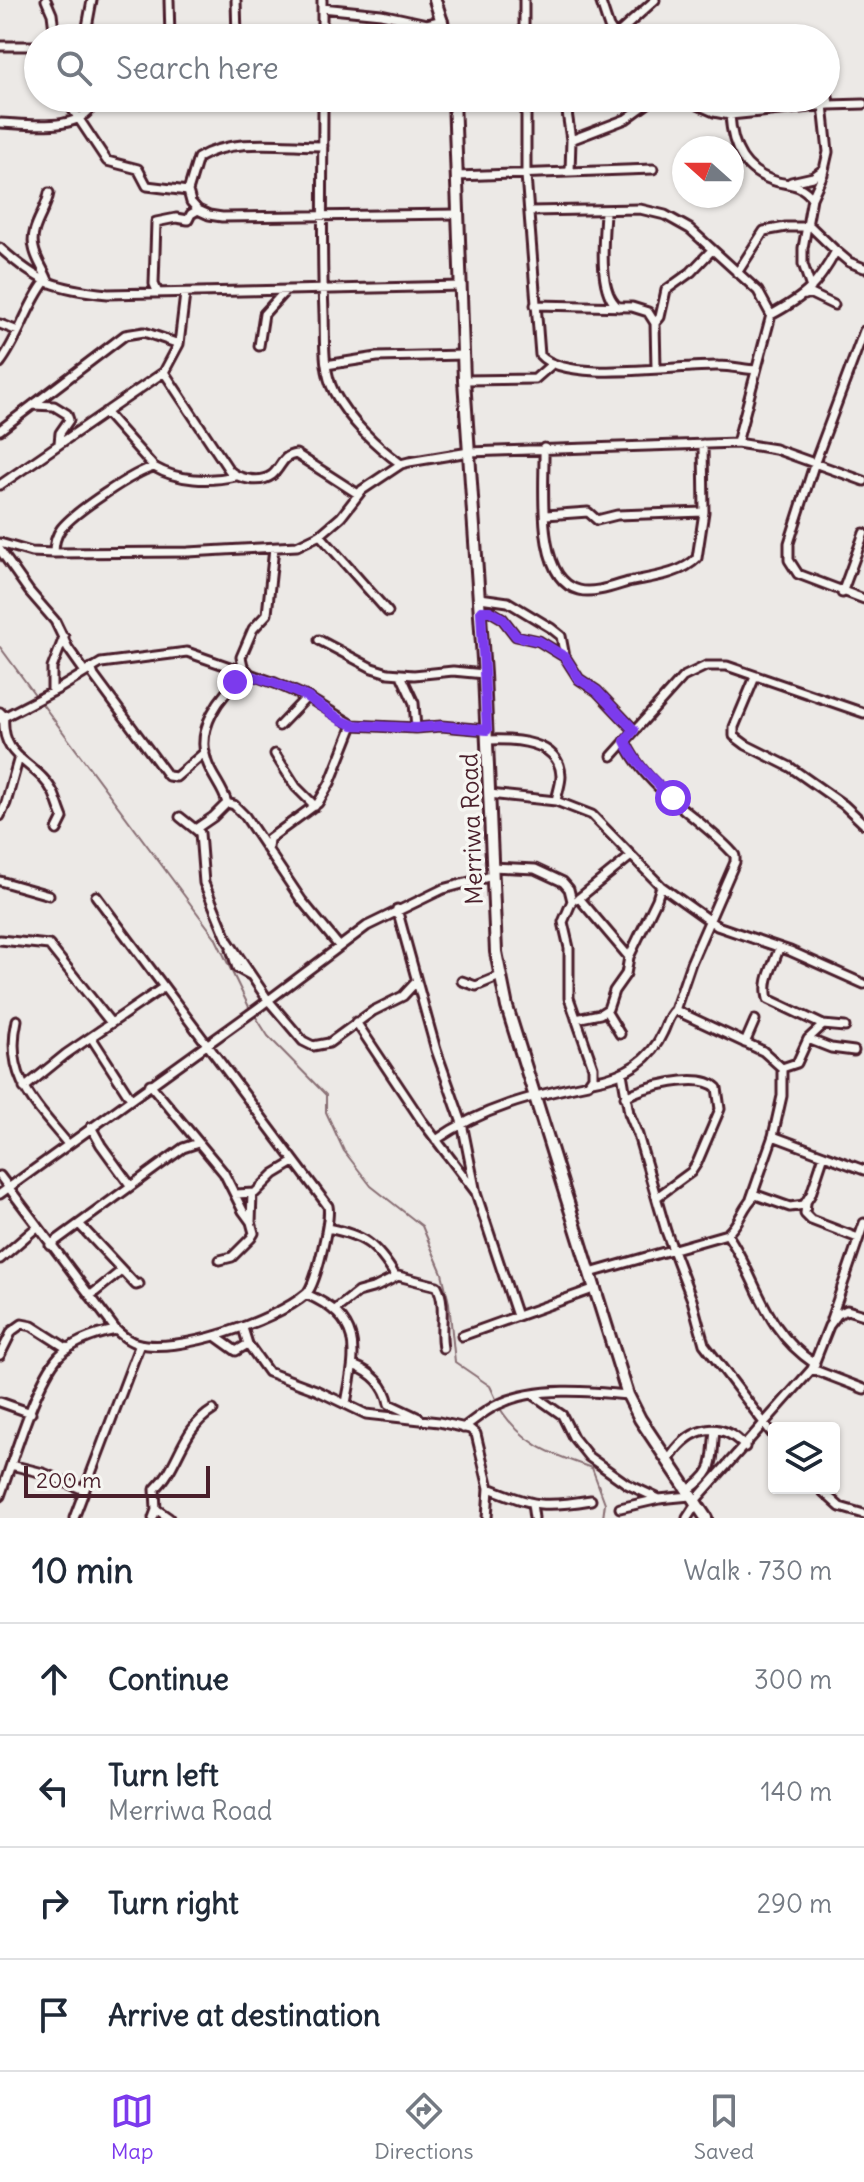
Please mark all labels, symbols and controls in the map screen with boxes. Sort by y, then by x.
search box [24,24,840,112]
icon: search [52,46,96,90]
text: Search here [116,49,279,87]
north arrow [672,136,744,208]
route end [217,664,253,700]
street label: Merriwa Road [453,753,489,905]
route start [655,780,691,816]
map controls [768,1422,840,1494]
button: layers [768,1422,840,1494]
scale bar [24,1462,210,1498]
text: 200 m [36,1466,102,1494]
text: 10 min [32,1549,133,1592]
text: Walk · 730 m [684,1554,832,1587]
icon: ahead [32,1657,76,1701]
text: Continue [108,1660,229,1698]
text: 300 m [754,1663,832,1696]
text: Turn left [108,1756,219,1794]
icon: left [32,1769,76,1813]
text: 140 m [761,1775,832,1808]
text: Merriwa Road [108,1794,272,1827]
icon: right [32,1881,76,1925]
text: Turn right [108,1884,239,1922]
text: 290 m [757,1887,832,1920]
icon: arrive [32,1993,76,2037]
text: Arrive at destination [108,1996,380,2034]
tab: Map [110,2089,154,2165]
tab: Directions [374,2089,474,2165]
tab: Saved [694,2089,754,2165]

